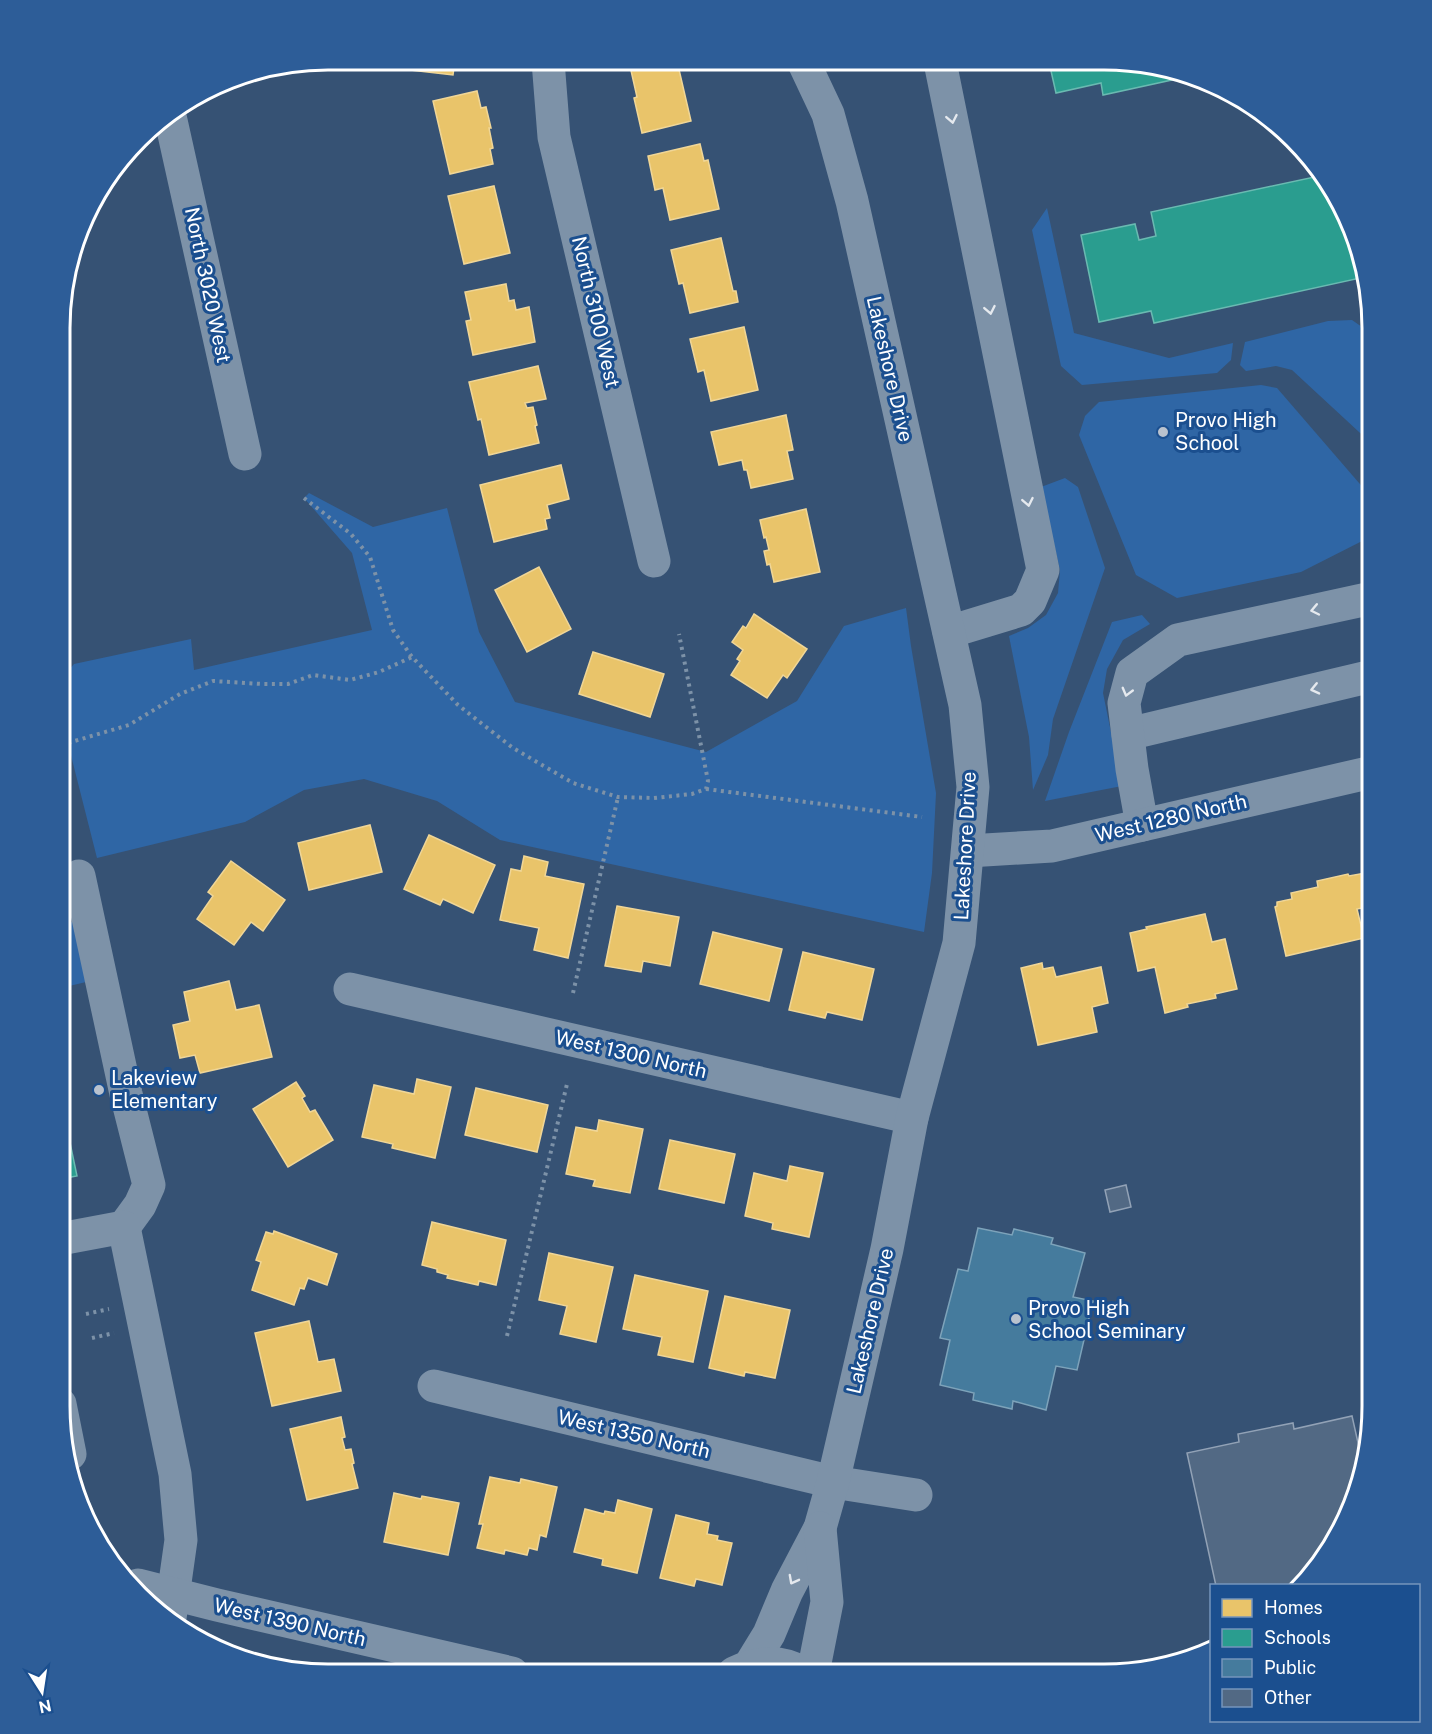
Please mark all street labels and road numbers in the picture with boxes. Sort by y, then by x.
street label: North 3020 West [180,205,236,365]
street label: North 3100 West [567,234,625,390]
street label: Lakeshore Drive [862,294,918,444]
street label: Lakeshore Drive [949,771,981,921]
street label: West 1280 North [1093,789,1249,847]
street label: West 1300 North [553,1025,709,1083]
street label: Lakeshore Drive [842,1246,898,1396]
street label: West 1350 North [555,1405,713,1463]
street label: West 1390 North [212,1593,368,1651]

